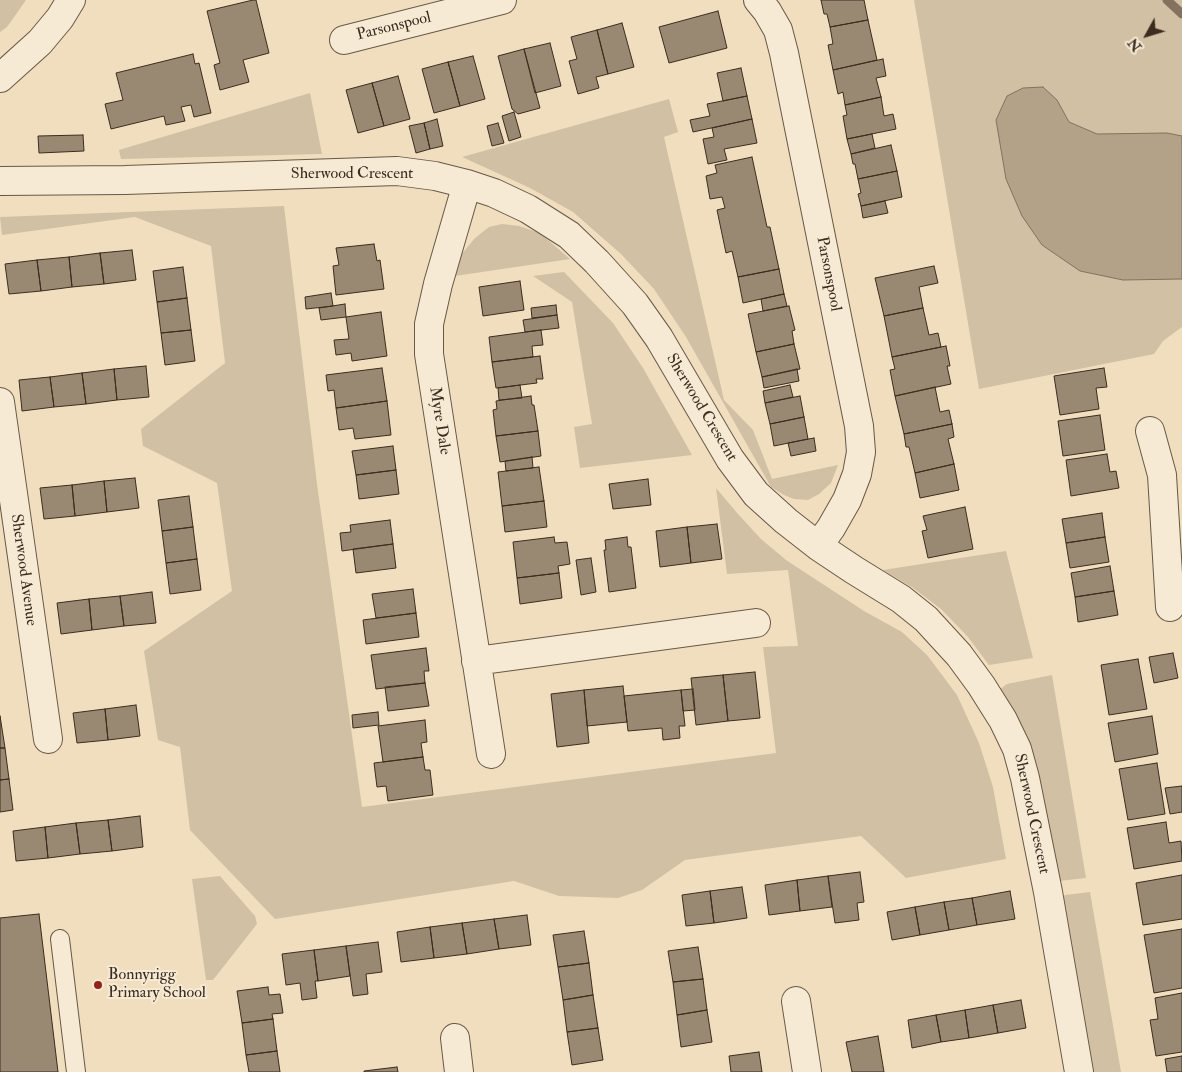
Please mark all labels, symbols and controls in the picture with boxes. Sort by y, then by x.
street label: Parsonspool [355,8,433,46]
north arrow [1122,10,1172,60]
text: N [1124,35,1146,55]
street label: Sherwood Crescent [291,165,413,185]
street label: Parsonspool [811,235,845,313]
street label: Sherwood Crescent [661,351,741,465]
street label: Myre Dale [424,386,454,456]
street label: Sherwood Avenue [6,513,40,627]
street label: Sherwood Crescent [1009,752,1053,876]
place label: Bonnyrigg Primary School [108,966,206,1004]
marker: Bonnyrigg Primary School [92,979,104,991]

